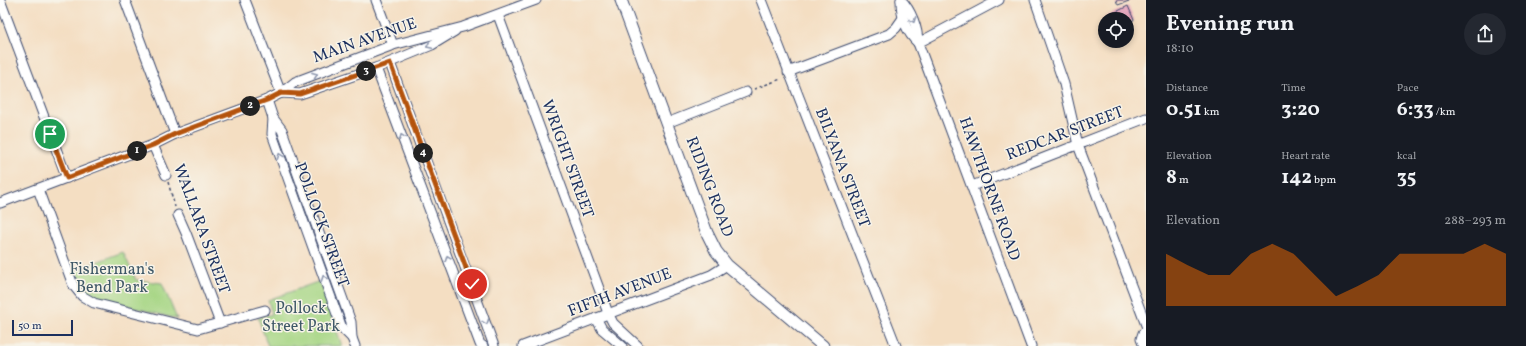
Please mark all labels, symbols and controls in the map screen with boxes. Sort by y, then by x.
text: Evening run [1166,9,1295,40]
map controls [1098,12,1134,48]
button: locate [1098,12,1134,48]
street label: MAIN AVENUE [310,13,420,69]
button: share [1464,13,1506,55]
one-way arrow [908,17,916,24]
text: 18:10 [1166,40,1194,58]
one-way arrow [426,41,434,49]
pin: 3 [356,61,376,81]
text: 3 [363,63,369,78]
one-way arrow [311,71,318,79]
text: Distance [1166,81,1208,96]
text: Time [1281,81,1305,96]
text: Pace [1397,81,1419,96]
pin: 2 [240,96,260,116]
text: 0.51 [1166,96,1201,124]
text: 3:20 [1281,96,1320,124]
text: 6:33 [1397,96,1434,124]
street label: WRIGHT STREET [535,97,599,221]
text: 2 [247,98,253,113]
street label: REDCAR STREET [1003,101,1127,167]
street label: BILYANA STREET [809,105,875,231]
text: km [1201,105,1219,120]
text: /km [1434,105,1456,120]
street label: HAWTHORNE ROAD [953,114,1025,264]
pin [33,117,67,151]
icon: arrive [39,123,61,145]
one-way arrow [398,133,406,140]
street label: RIDING ROAD [680,134,738,241]
pin: 1 [127,141,147,161]
text: 1 [135,143,139,158]
pin: 4 [413,143,433,163]
text: 4 [420,145,426,160]
text: Elevation [1166,149,1212,164]
text: Heart rate [1281,149,1330,164]
text: kcal [1397,149,1416,164]
one-way arrow [276,152,285,159]
street label: POLLOCK STREET [288,159,354,291]
street label: WALLARA STREET [167,161,235,297]
text: 8 [1166,164,1177,192]
text: 142 [1281,164,1312,192]
text: 35 [1397,164,1416,192]
text: m [1177,173,1189,188]
text: bpm [1312,173,1336,188]
text: Elevation [1166,212,1220,230]
text: 288–293 m [1444,212,1506,230]
one-way arrow [444,255,452,262]
park label: Fisherman's Bend Park [70,259,155,299]
street label: FIFTH AVENUE [565,263,675,323]
pin [455,267,489,301]
icon: check [461,273,483,295]
one-way arrow [321,274,329,281]
park label: Pollock Street Park [262,298,340,338]
scale bar [12,318,73,337]
text: 50 m [18,319,42,334]
one-way arrow [482,319,490,326]

